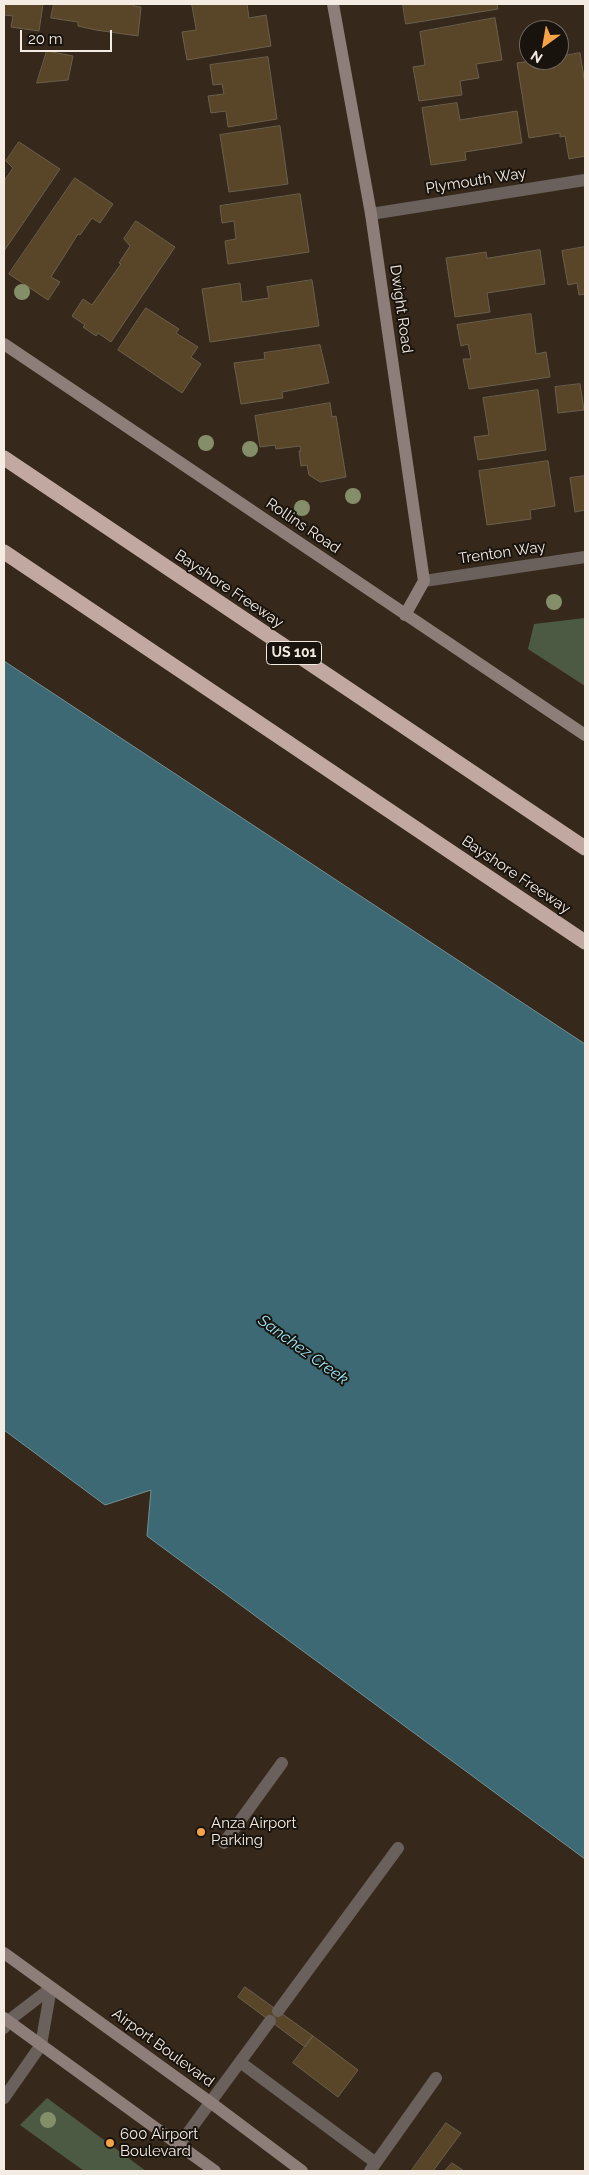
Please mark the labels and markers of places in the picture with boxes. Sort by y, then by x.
place label: Anza Airport Parking [211,1814,296,1849]
marker: Anza Airport Parking [195,1826,207,1838]
place label: 600 Airport Boulevard [120,2125,198,2160]
marker: 600 Airport Boulevard [104,2137,116,2149]

